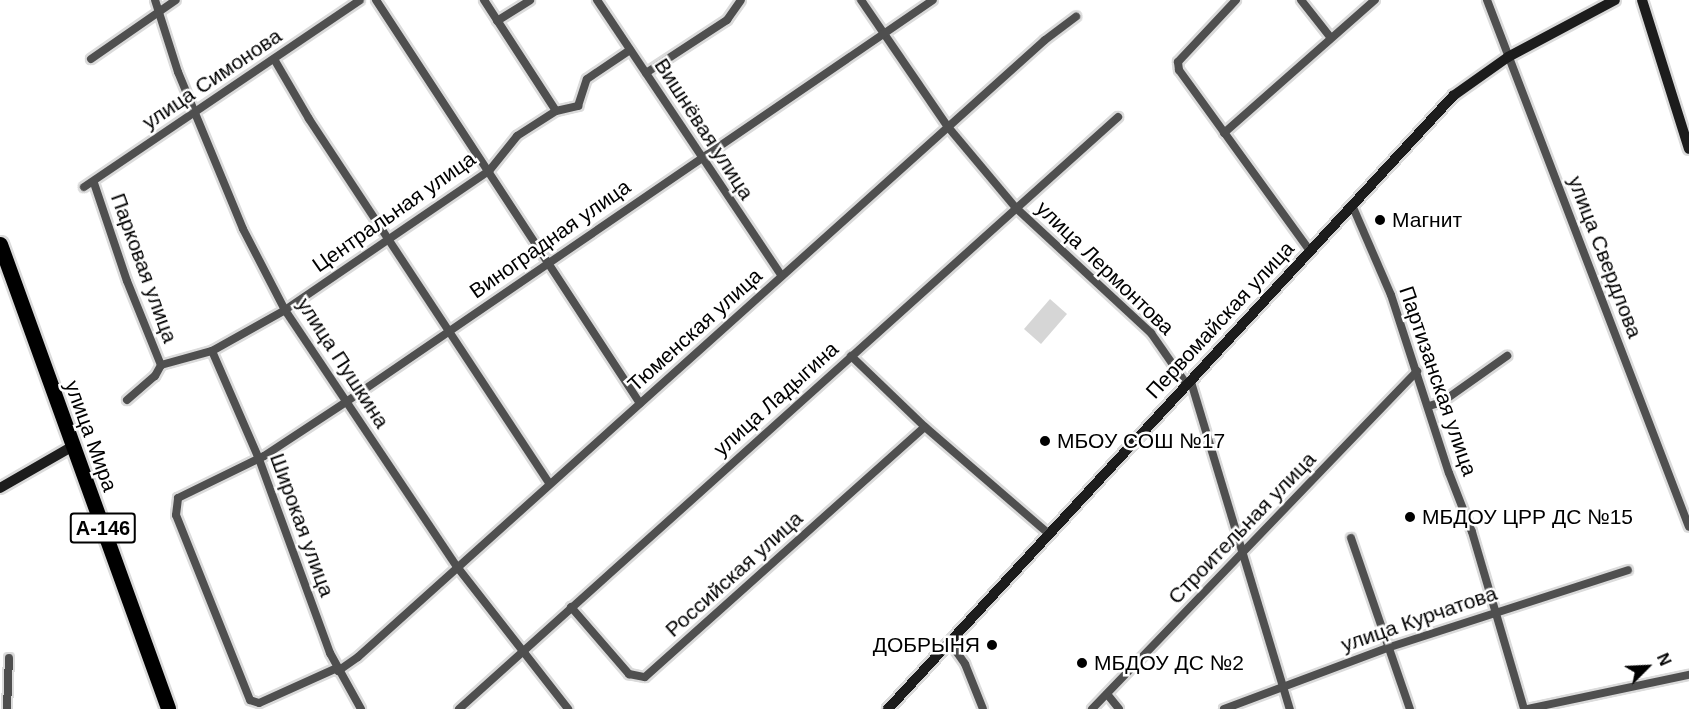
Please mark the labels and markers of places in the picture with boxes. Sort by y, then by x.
place label: Магнит [1392,207,1462,233]
marker: Магнит [1373,213,1387,227]
place label: МБОУ СОШ №17 [1057,428,1225,454]
marker: МБОУ СОШ №17 [1038,434,1052,448]
place label: МБДОУ ЦРР ДС №15 [1422,504,1633,530]
marker: МБДОУ ЦРР ДС №15 [1403,510,1417,524]
place label: ДОБРЫНЯ [873,632,980,658]
marker: ДОБРЫНЯ [985,638,999,652]
place label: МБДОУ ДС №2 [1094,650,1244,676]
marker: МБДОУ ДС №2 [1075,656,1089,670]

